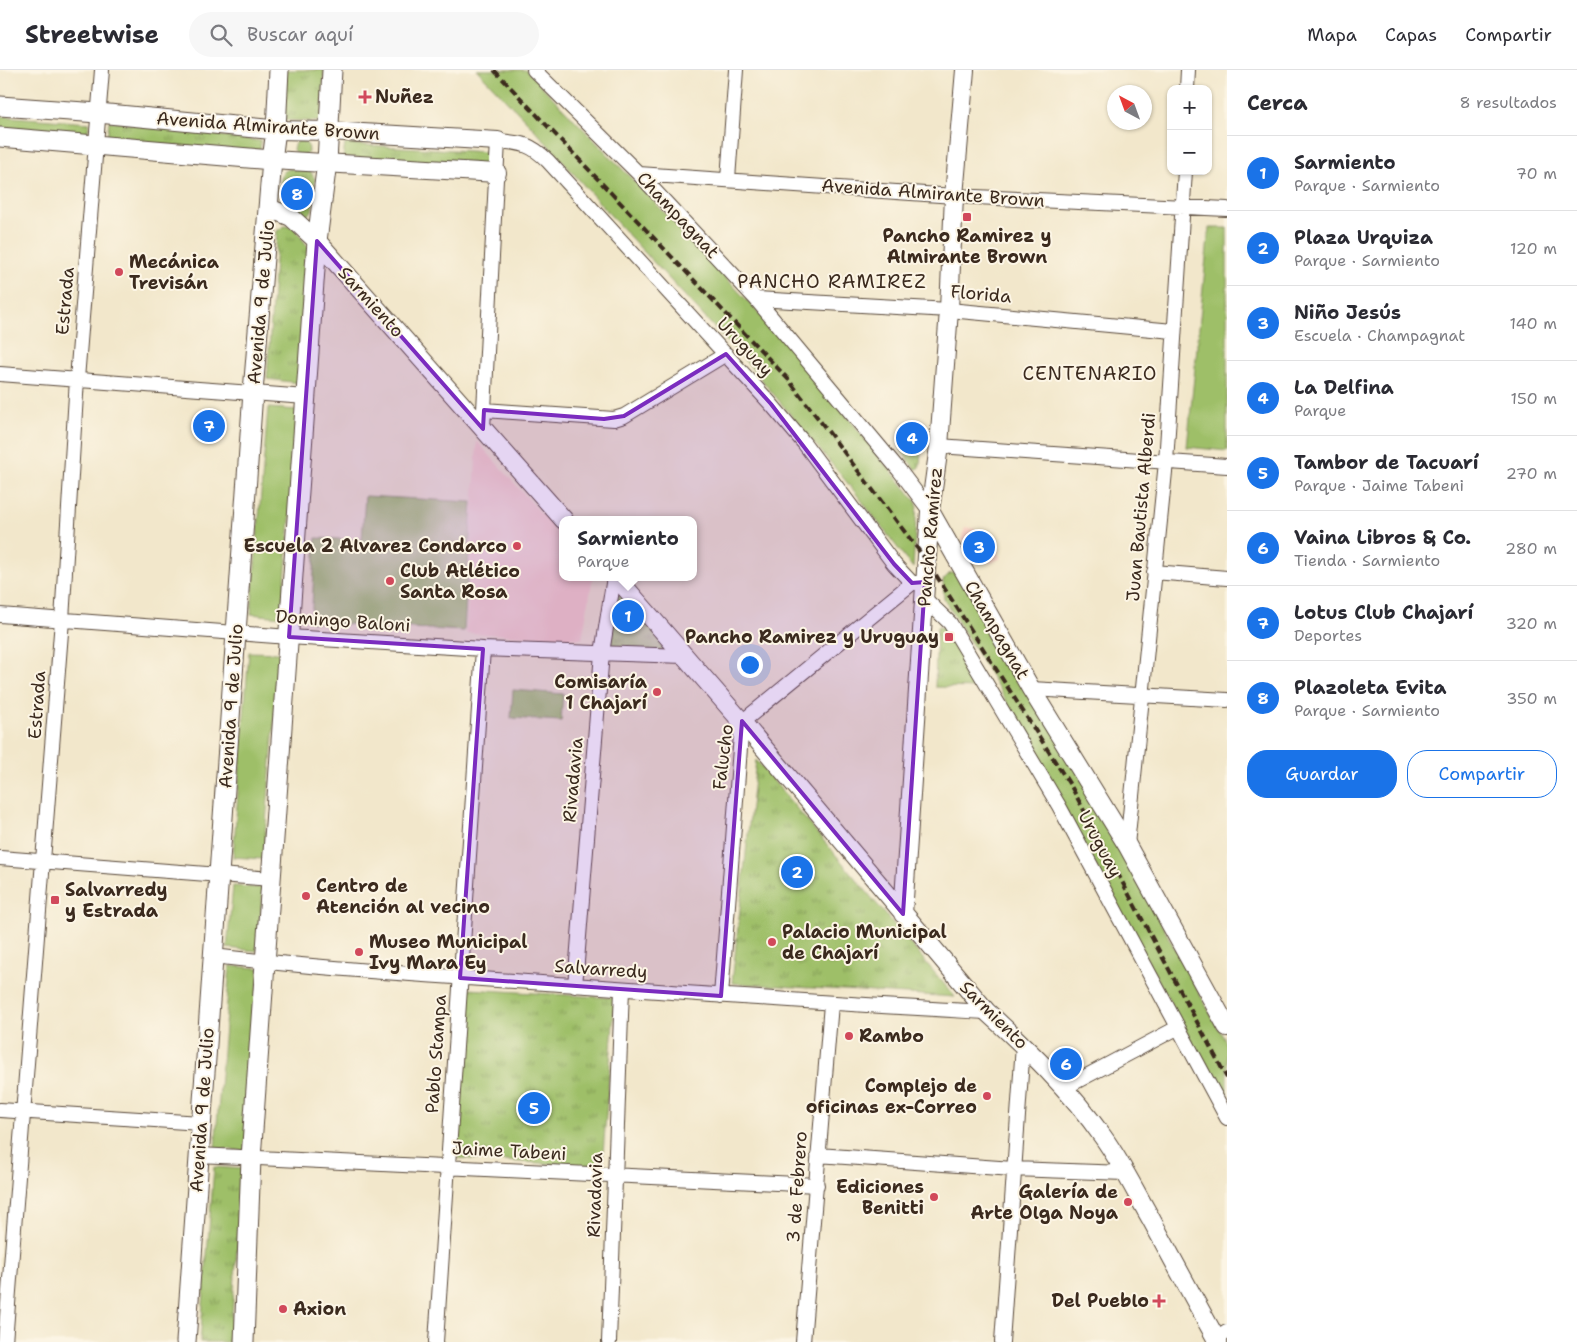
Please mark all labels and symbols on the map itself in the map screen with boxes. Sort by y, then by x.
place label: Nuñez [375,85,434,109]
north arrow [1107,85,1152,130]
marker: Nuñez [359,91,371,103]
street label: Avenida Almirante Brown [156,106,380,146]
street label: Champagnat [632,166,725,264]
street label: Avenida Almirante Brown [821,173,1045,213]
pin: 8 [281,175,313,213]
marker: Pancho Ramirez y Almirante Brown [961,211,973,223]
street label: Avenida 9 de Julio [242,219,280,385]
place label: Pancho Ramirez y Almirante Brown [882,224,1052,269]
place label: Mecánica Trevisán [129,250,220,295]
street label: Sarmiento [333,261,409,343]
street label: Estrada [50,266,80,336]
marker: Mecánica Trevisán [113,266,125,278]
district label: PANCHO RAMIREZ [737,269,927,294]
street label: Florida [950,279,1012,309]
street label: Uruguay [711,312,779,382]
district label: CENTENARIO [1023,361,1157,386]
pin: 7 [193,407,225,445]
street label: Juan Bautista Alberdi [1121,412,1161,602]
pin: 4 [896,419,928,457]
street label: Pancho Ramírez [912,466,948,608]
pin: 3 [963,528,995,566]
place label: Escuela 2 Alvarez Condarco [244,534,507,558]
marker: Escuela 2 Alvarez Condarco [511,540,523,552]
place label: Club Atlético Santa Rosa [400,559,520,604]
marker: Club Atlético Santa Rosa [384,575,396,587]
street label: Champagnat [959,576,1035,684]
pin: 1 [612,597,644,635]
street label: Domingo Baloni [275,604,411,638]
street label: Avenida 9 de Julio [213,623,249,789]
place label: Pancho Ramirez y Uruguay [685,625,939,649]
marker: Pancho Ramirez y Uruguay [943,631,955,643]
your location [737,652,763,678]
street label: Estrada [23,670,51,740]
place label: Comisaría 1 Chajarí [554,670,648,715]
marker: Comisaría 1 Chajarí [651,686,663,698]
street label: Falucho [707,723,739,791]
street label: Rivadavia [557,737,589,823]
street label: Uruguay [1072,806,1128,882]
pin: 2 [781,853,813,891]
place label: Centro de Atención al vecino [316,874,490,919]
place label: Salvarredy y Estrada [65,878,168,923]
marker: Centro de Atención al vecino [300,890,312,902]
marker: Salvarredy y Estrada [49,894,61,906]
place label: Palacio Municipal de Chajarí [782,920,947,965]
place label: Museo Municipal Ivy Mara Ey [369,930,528,975]
marker: Palacio Municipal de Chajarí [766,936,778,948]
marker: Museo Municipal Ivy Mara Ey [353,946,365,958]
street label: Salvarredy [554,954,648,984]
street label: Sarmiento [954,975,1034,1055]
street label: Pablo Stampa [420,994,452,1114]
place label: Rambo [859,1024,924,1048]
street label: Avenida 9 de Julio [184,1027,220,1193]
marker: Rambo [843,1030,855,1042]
pin: 6 [1050,1045,1082,1083]
place label: Complejo de oficinas ex-Correo [806,1074,977,1119]
pin: 5 [518,1089,550,1127]
marker: Complejo de oficinas ex-Correo [981,1090,993,1102]
street label: 3 de Febrero [781,1130,813,1244]
street label: Jaime Tabeni [451,1136,567,1166]
street label: Rivadavia [582,1152,608,1238]
place label: Ediciones Benitti [836,1175,924,1220]
place label: Galería de Arte Olga Noya [971,1180,1119,1225]
marker: Ediciones Benitti [928,1191,940,1203]
marker: Galería de Arte Olga Noya [1122,1196,1134,1208]
place label: Del Pueblo [1051,1289,1149,1313]
marker: Del Pueblo [1153,1295,1165,1307]
place label: Axion [293,1297,346,1321]
marker: Axion [277,1303,289,1315]

